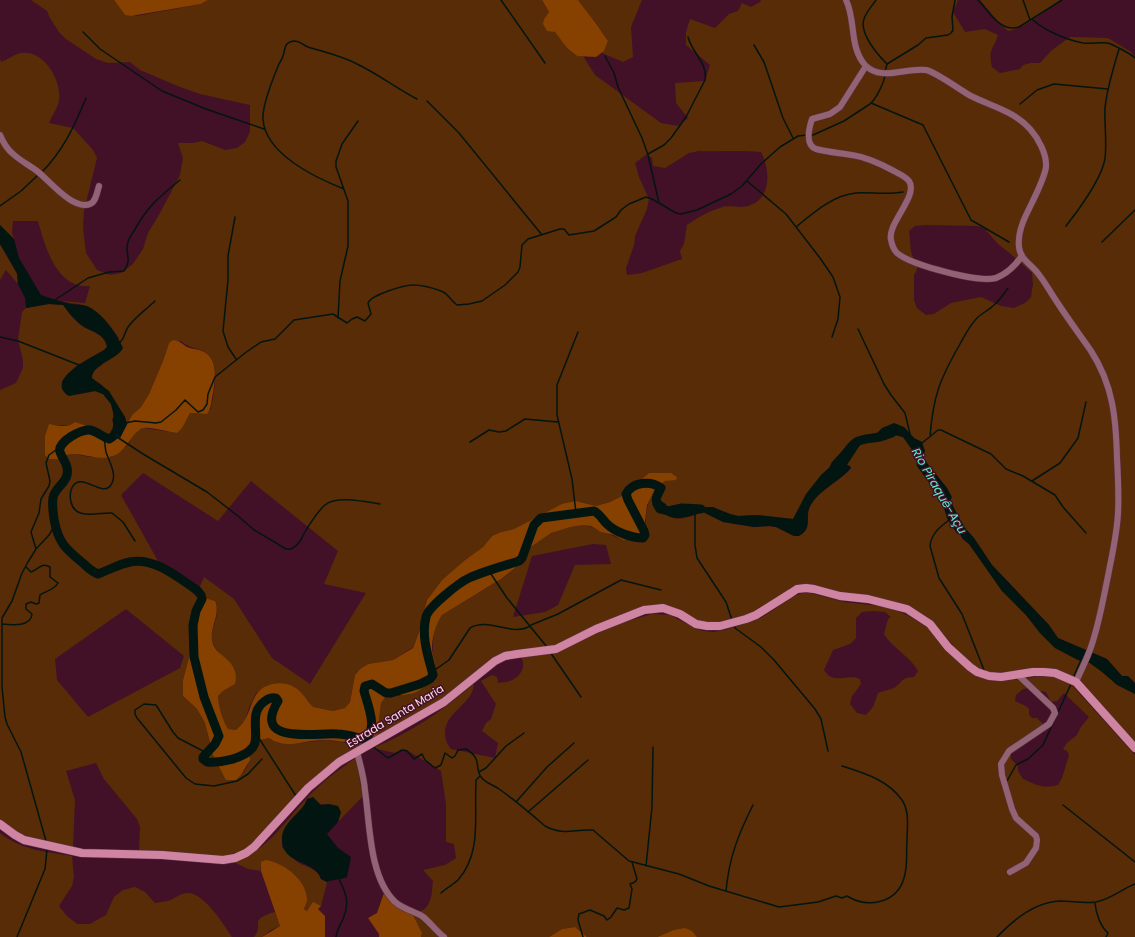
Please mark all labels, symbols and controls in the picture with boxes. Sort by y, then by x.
water label: Rio Piraquê-Açu [908,445,971,537]
street label: Estrada Santa Maria [343,681,447,751]

